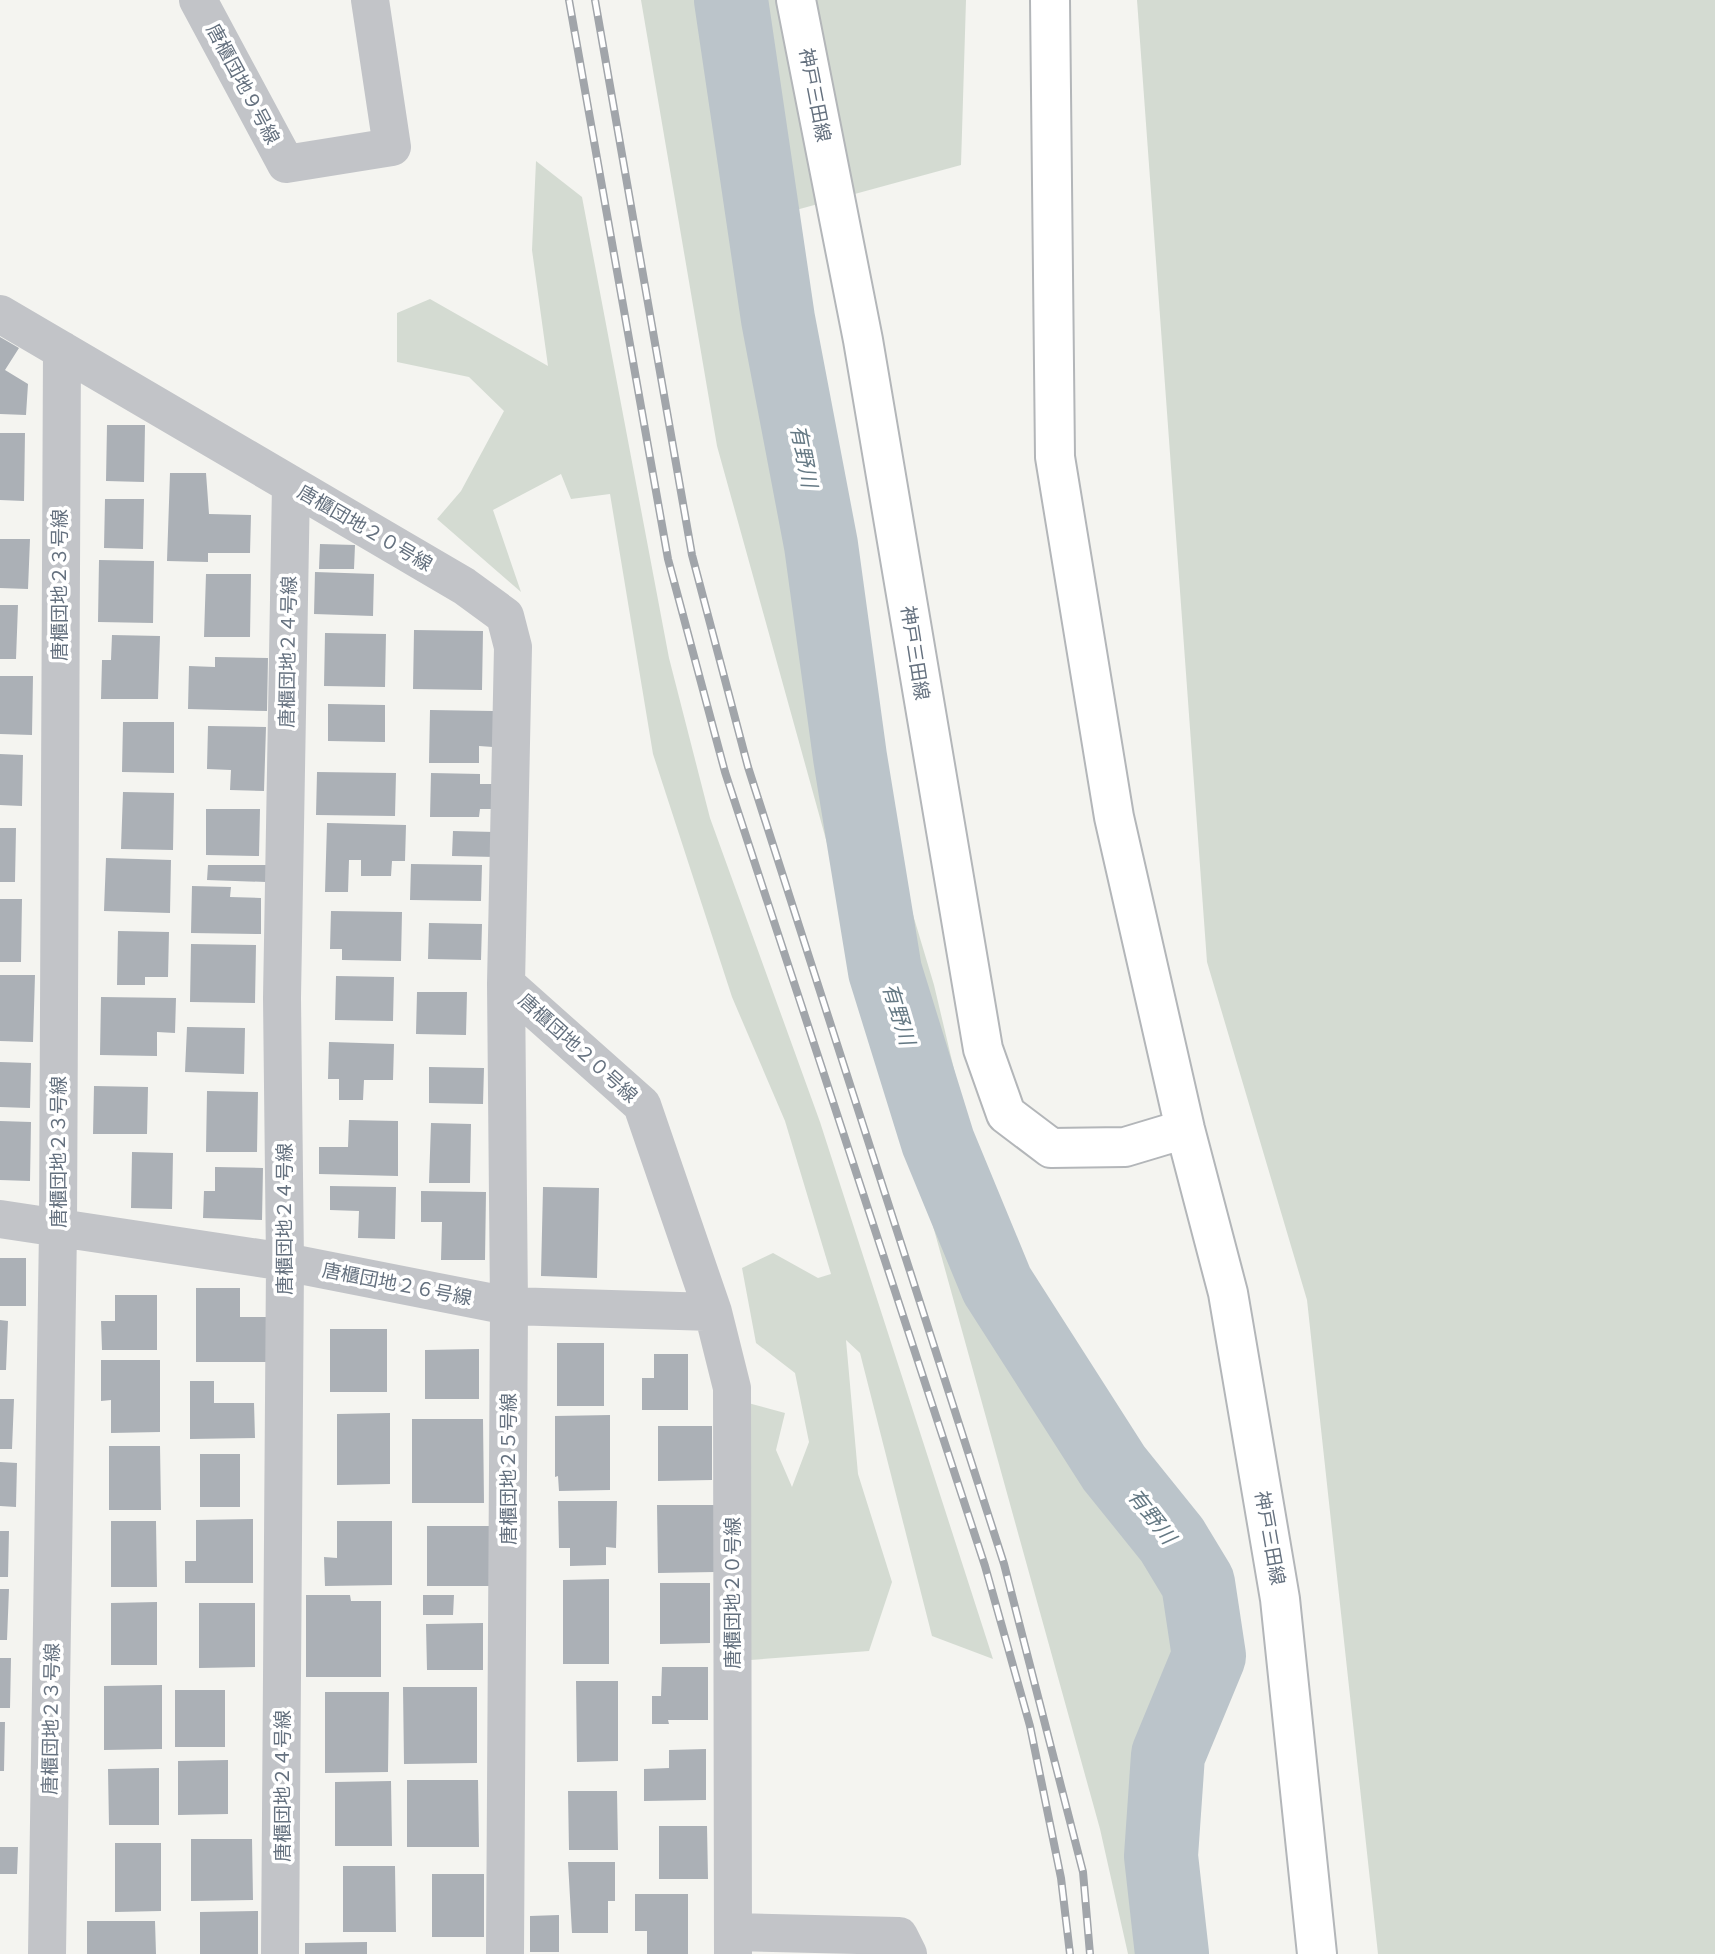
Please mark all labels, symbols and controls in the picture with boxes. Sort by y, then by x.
street label: 唐櫃団地９号線 [202,20,284,148]
street label: 神戸三田線 [795,46,835,144]
water label: 有野川 [786,423,823,491]
street label: 唐櫃団地２０号線 [293,480,437,576]
street label: 唐櫃団地２３号線 [48,509,71,661]
street label: 唐櫃団地２４号線 [275,576,301,728]
street label: 神戸三田線 [896,604,934,702]
water label: 有野川 [878,980,921,1050]
street label: 唐櫃団地２０号線 [514,989,642,1107]
street label: 唐櫃団地２３号線 [47,1076,70,1228]
street label: 唐櫃団地２４号線 [273,1143,296,1295]
street label: 唐櫃団地２６号線 [320,1258,474,1310]
street label: 唐櫃団地２５号線 [497,1393,520,1545]
water label: 有野川 [1123,1483,1182,1550]
street label: 神戸三田線 [1250,1489,1290,1587]
street label: 唐櫃団地２０号線 [721,1517,744,1669]
street label: 唐櫃団地２３号線 [38,1643,64,1795]
street label: 唐櫃団地２４号線 [271,1710,294,1862]

